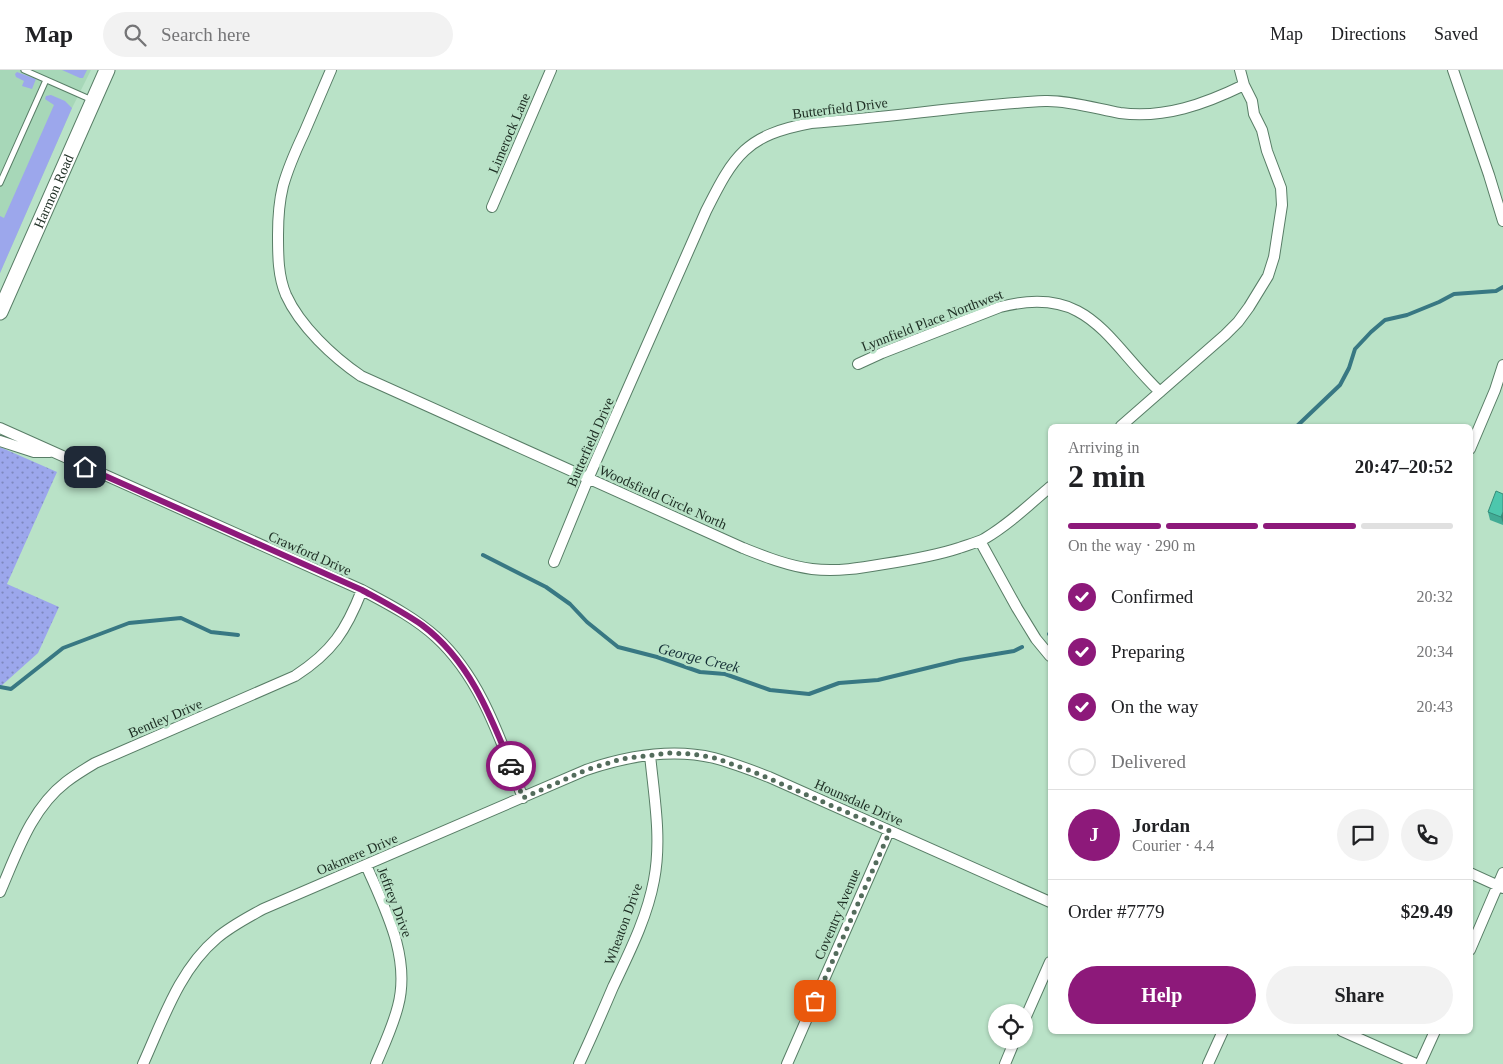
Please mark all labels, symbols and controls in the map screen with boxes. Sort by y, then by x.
search box [103,12,453,57]
text: Map [25,21,73,47]
icon: search [121,21,149,49]
text: Search here [161,24,250,45]
text: Map [1270,24,1303,44]
text: Directions [1331,24,1406,44]
text: Saved [1434,24,1478,44]
street label: Limerock Lane [486,91,533,176]
street label: Butterfield Drive [791,95,889,122]
street label: Harmon Road [31,152,77,231]
street label: Lynnfield Place Northwest [859,287,1005,354]
street label: Butterfield Drive [564,395,617,489]
text: Arriving in [1068,439,1140,456]
pin [64,446,106,488]
icon: home [71,453,99,481]
text: 20:47–20:52 [1355,456,1453,477]
text: 2 min [1068,458,1145,494]
street label: Woodsfield Circle North [597,463,729,532]
street label: Crawford Drive [266,528,354,578]
text: On the way · 290 m [1068,537,1196,554]
icon: check [1068,583,1096,611]
text: Confirmed [1111,586,1193,607]
text: 20:32 [1417,588,1453,605]
icon: check [1068,638,1096,666]
water label: George Creek [657,640,742,676]
text: Preparing [1111,641,1185,662]
text: 20:34 [1417,643,1453,660]
icon: check [1068,693,1096,721]
street label: Bentley Drive [126,696,204,741]
text: On the way [1111,696,1199,717]
text: 20:43 [1417,698,1453,715]
courier [486,741,536,791]
text: Delivered [1111,751,1186,772]
icon: car [497,752,525,780]
street label: Hounsdale Drive [812,776,905,829]
button: chat [1337,809,1389,861]
button: phone [1401,809,1453,861]
text: Jordan [1132,815,1190,836]
text: J [1089,824,1099,845]
street label: Oakmere Drive [314,831,400,878]
text: Courier · 4.4 [1132,837,1214,854]
street label: Jeffrey Drive [374,865,415,939]
street label: Coventry Avenue [812,866,863,962]
street label: Wheaton Drive [602,881,645,967]
text: Order #7779 [1068,901,1165,922]
text: $29.49 [1401,901,1453,922]
button: Help [1068,966,1256,1024]
button: Share [1266,966,1453,1024]
pin [794,980,836,1022]
icon: bag [801,987,829,1015]
map controls [988,1004,1033,1049]
button: locate [988,1004,1033,1049]

